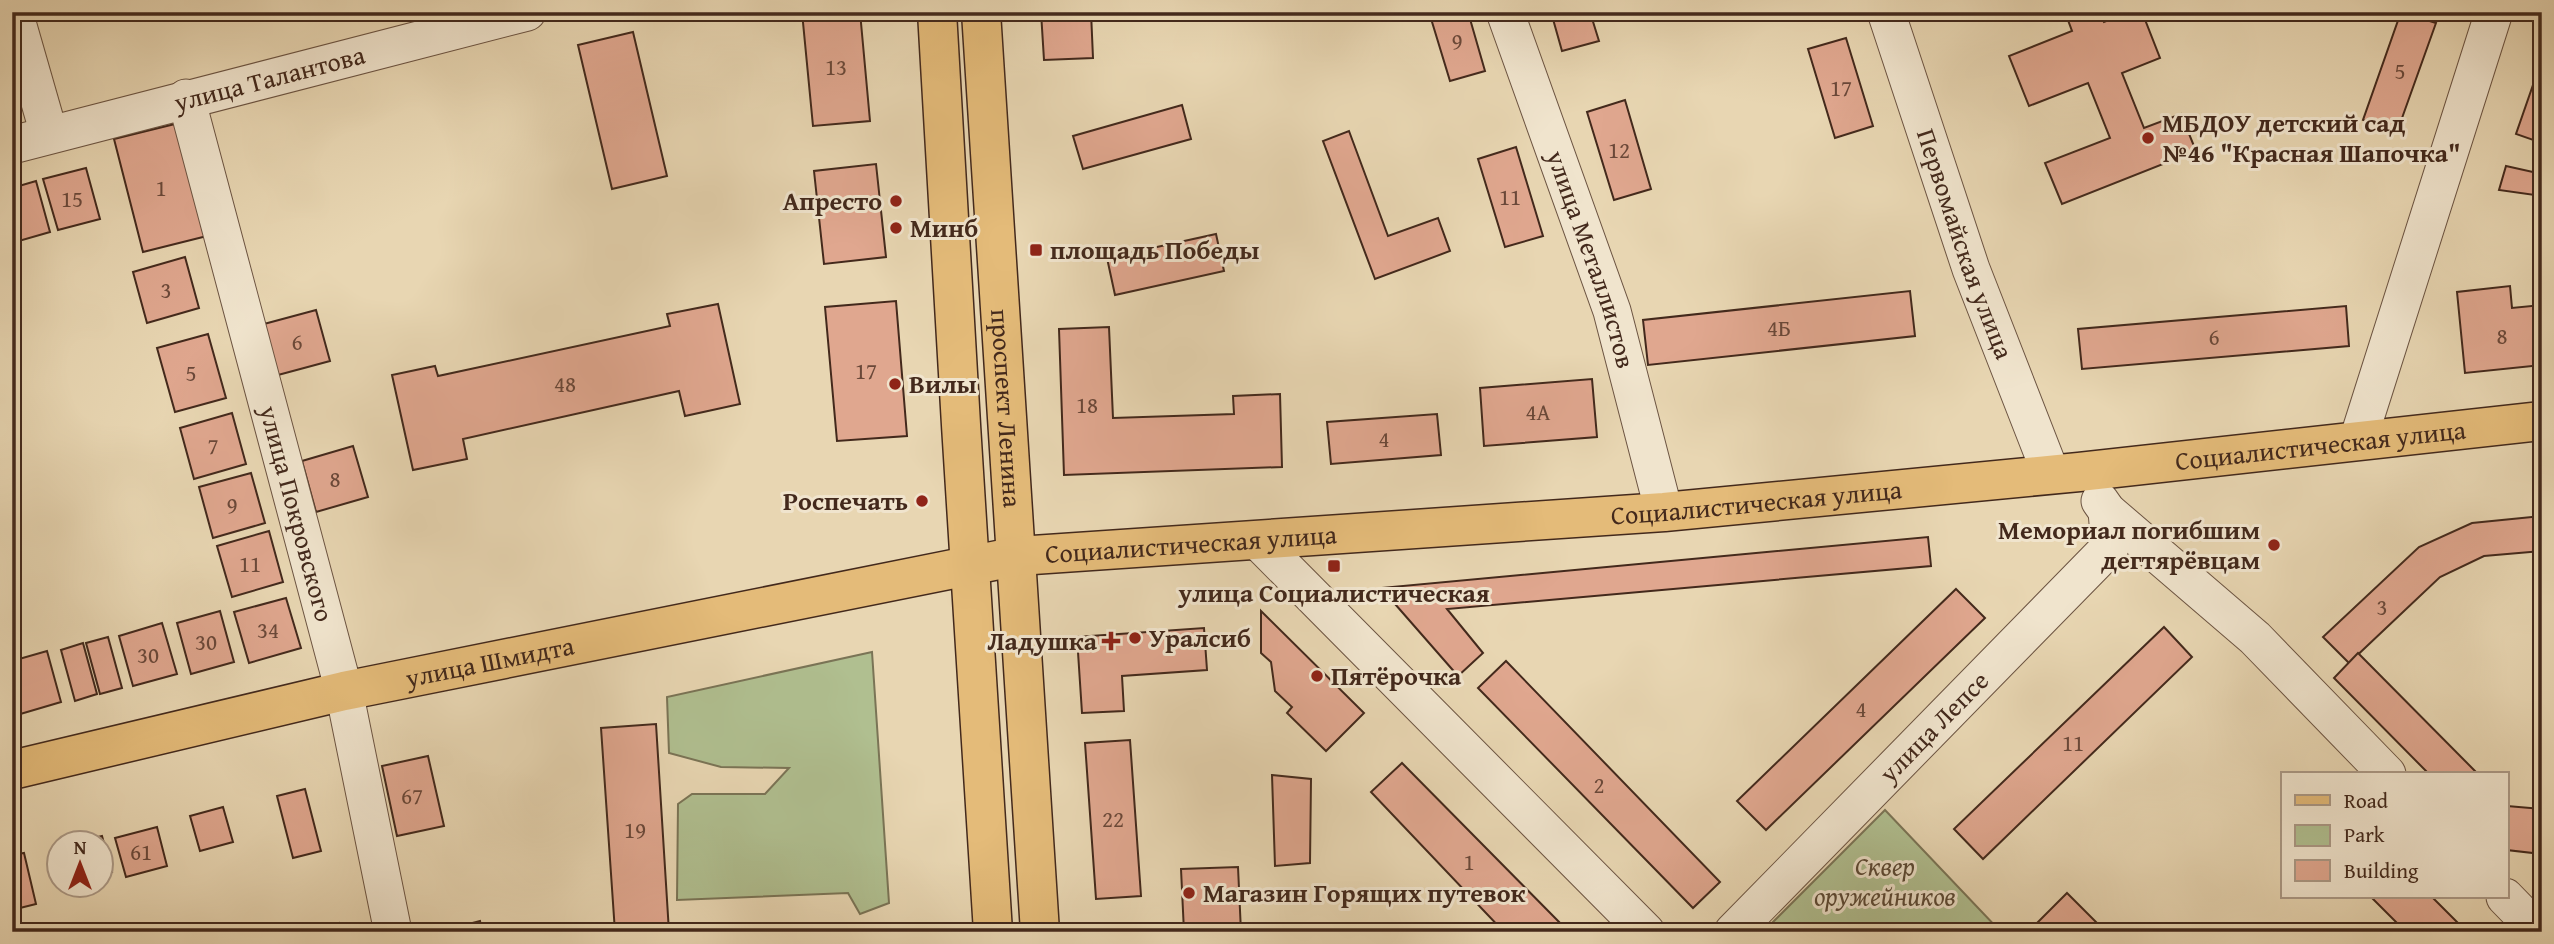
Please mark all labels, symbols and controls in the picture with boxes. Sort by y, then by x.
house number: 9 [1451,24,1463,57]
street label: улица Талантова [169,35,370,122]
house number: 13 [825,50,847,83]
house number: 5 [2394,54,2406,87]
house number: 17 [1830,71,1852,104]
place label: МБДОУ детский сад №46 "Красная Шапочка" [2162,103,2461,172]
street label: Первомайская улица [1907,123,2025,365]
marker: МБДОУ детский сад №46 "Красная Шапочка" [2140,130,2156,146]
house number: 12 [1608,133,1630,166]
street label: улица Металлистов [1537,144,1646,372]
house number: 1 [155,171,167,204]
house number: 11 [1499,180,1521,213]
place label: Апресто [783,181,882,220]
house number: 15 [61,182,83,215]
marker: Апресто [888,193,904,209]
place label: Минб [910,208,978,247]
marker: Минб [888,220,904,236]
place label: площадь Победы [1050,230,1259,269]
marker: площадь Победы [1028,242,1044,258]
house number: 3 [160,273,172,306]
street label: проспект Ленина [981,308,1033,509]
house number: 4Б [1767,311,1791,344]
house number: 8 [2496,319,2508,352]
house number: 6 [2208,320,2220,353]
house number: 6 [291,325,303,358]
house number: 17 [855,354,877,387]
house number: 5 [185,356,197,389]
place label: Вилы [909,364,977,403]
house number: 48 [554,367,576,400]
marker: Вилы [887,376,903,392]
house number: 18 [1076,388,1098,421]
house number: 4А [1525,395,1551,428]
street label: улица Покровского [249,400,345,626]
street label: Социалистическая улица [2173,409,2468,480]
house number: 4 [1378,422,1390,455]
house number: 7 [207,429,219,462]
house number: 8 [329,462,341,495]
street label: Социалистическая улица [1610,469,1904,535]
place label: Роспечать [783,481,908,520]
house number: 9 [226,488,238,521]
marker: Роспечать [914,493,930,509]
place label: Мемориал погибшим дегтярёвцам [1998,510,2260,579]
street label: Социалистическая улица [1044,514,1339,573]
marker: Мемориал погибшим дегтярёвцам [2266,537,2282,553]
house number: 11 [239,547,261,580]
marker: улица Социалистическая [1326,558,1342,574]
place label: улица Социалистическая [1177,573,1490,612]
house number: 3 [2376,590,2388,623]
house number: 34 [257,613,279,646]
place label: Уралсиб [1149,618,1251,657]
place label: Ладушка [987,621,1098,660]
house number: 30 [195,625,217,658]
street label: улица Шмидта [401,625,578,697]
marker: Уралсиб [1127,630,1143,646]
marker: Ладушка [1103,633,1119,649]
house number: 30 [137,638,159,671]
place label: Пятёрочка [1331,656,1462,695]
street label: улица Лепсе [1869,662,1997,792]
marker: Пятёрочка [1309,668,1325,684]
house number: 4 [1855,692,1867,725]
house number: 11 [2062,726,2084,759]
house number: 2 [1593,768,1605,801]
legend [2281,772,2508,898]
house number: 67 [401,779,423,812]
text: Road [2344,785,2389,816]
house number: 22 [1102,802,1124,835]
house number: 19 [624,813,646,846]
text: Park [2344,819,2385,850]
north arrow [46,828,116,898]
text: N [74,833,87,861]
house number: 61 [130,835,152,868]
house number: 1 [1463,845,1475,878]
park label: Сквер оружейников [1814,846,1956,915]
text: Building [2344,855,2419,886]
place label: Магазин Горящих путевок [1203,873,1526,912]
marker: Магазин Горящих путевок [1181,885,1197,901]

